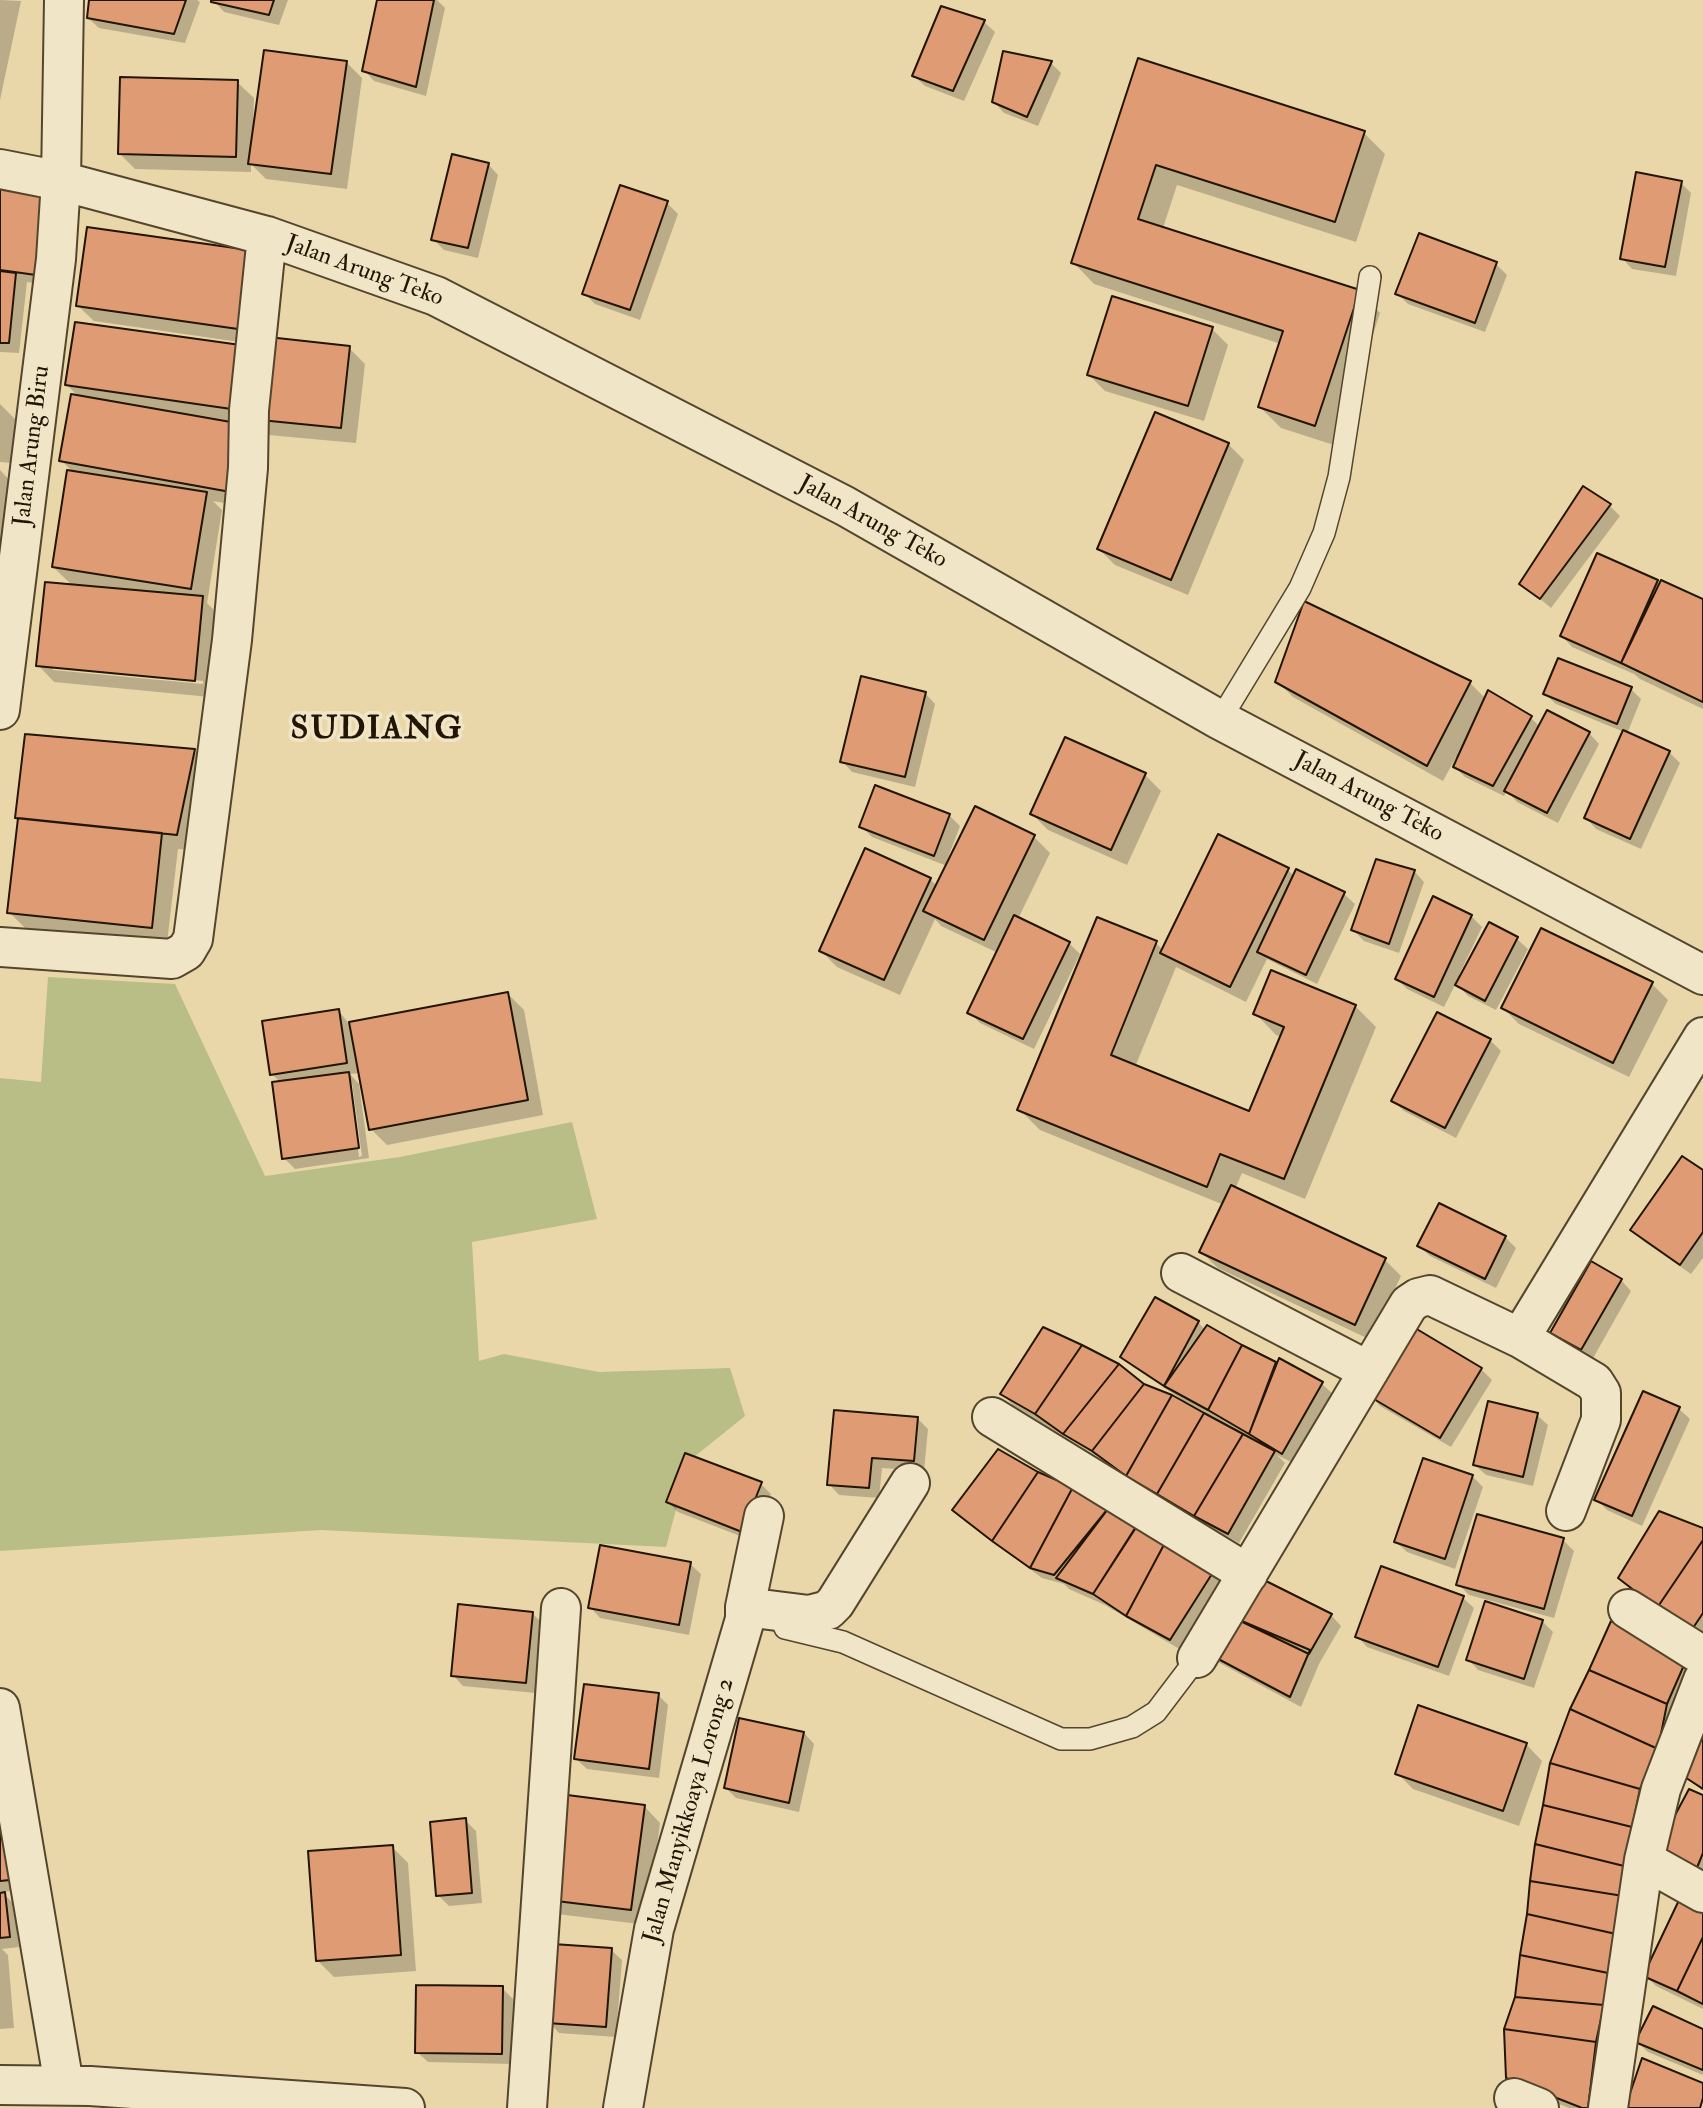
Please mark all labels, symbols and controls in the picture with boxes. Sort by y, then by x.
street label: Jalan Arung Teko [281,230,447,314]
street label: Jalan Arung Biru [9,364,57,528]
street label: Jalan Arung Teko [793,470,951,576]
district label: SUDIANG [291,712,463,750]
street label: Jalan Arung Teko [1288,746,1448,850]
street label: Jalan Manyikkoaya Lorong 2 [638,1675,742,1947]

